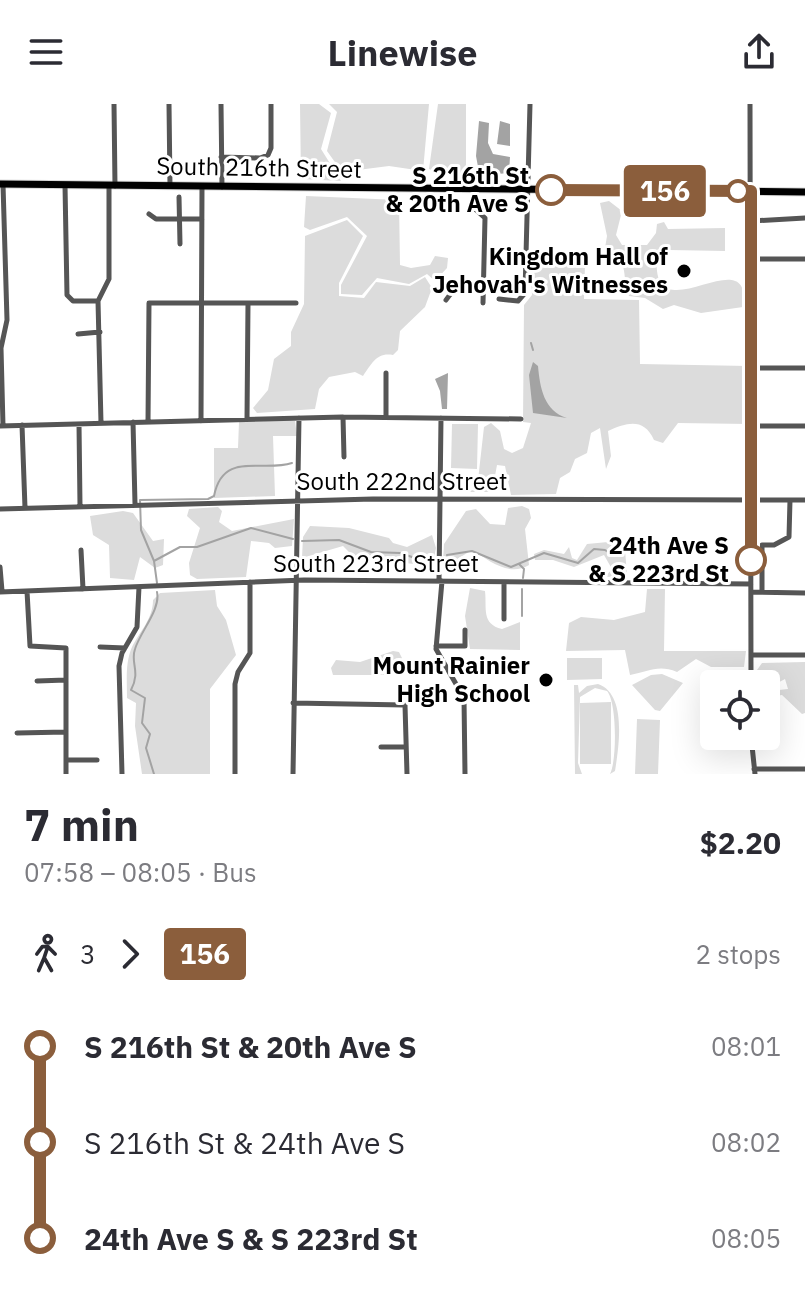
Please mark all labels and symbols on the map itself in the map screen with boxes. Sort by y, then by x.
street label: South 216th Street [156,149,362,185]
place label: S 216th St & 20th Ave S [386,159,529,219]
line badge: 156 [619,165,711,217]
marker: S 216th St & 20th Ave S [536,175,566,205]
unlabelled marker [727,180,749,202]
place label: Kingdom Hall of Jehovah's Witnesses [432,240,668,300]
marker: Kingdom Hall of Jehovah's Witnesses [675,262,693,280]
street label: South 222nd Street [297,465,507,497]
place label: 24th Ave S & S 223rd St [588,529,729,589]
marker: 24th Ave S & S 223rd St [736,545,766,575]
street label: South 223rd Street [273,547,479,579]
place label: Mount Rainier High School [373,649,530,709]
marker: Mount Rainier High School [537,671,555,689]

